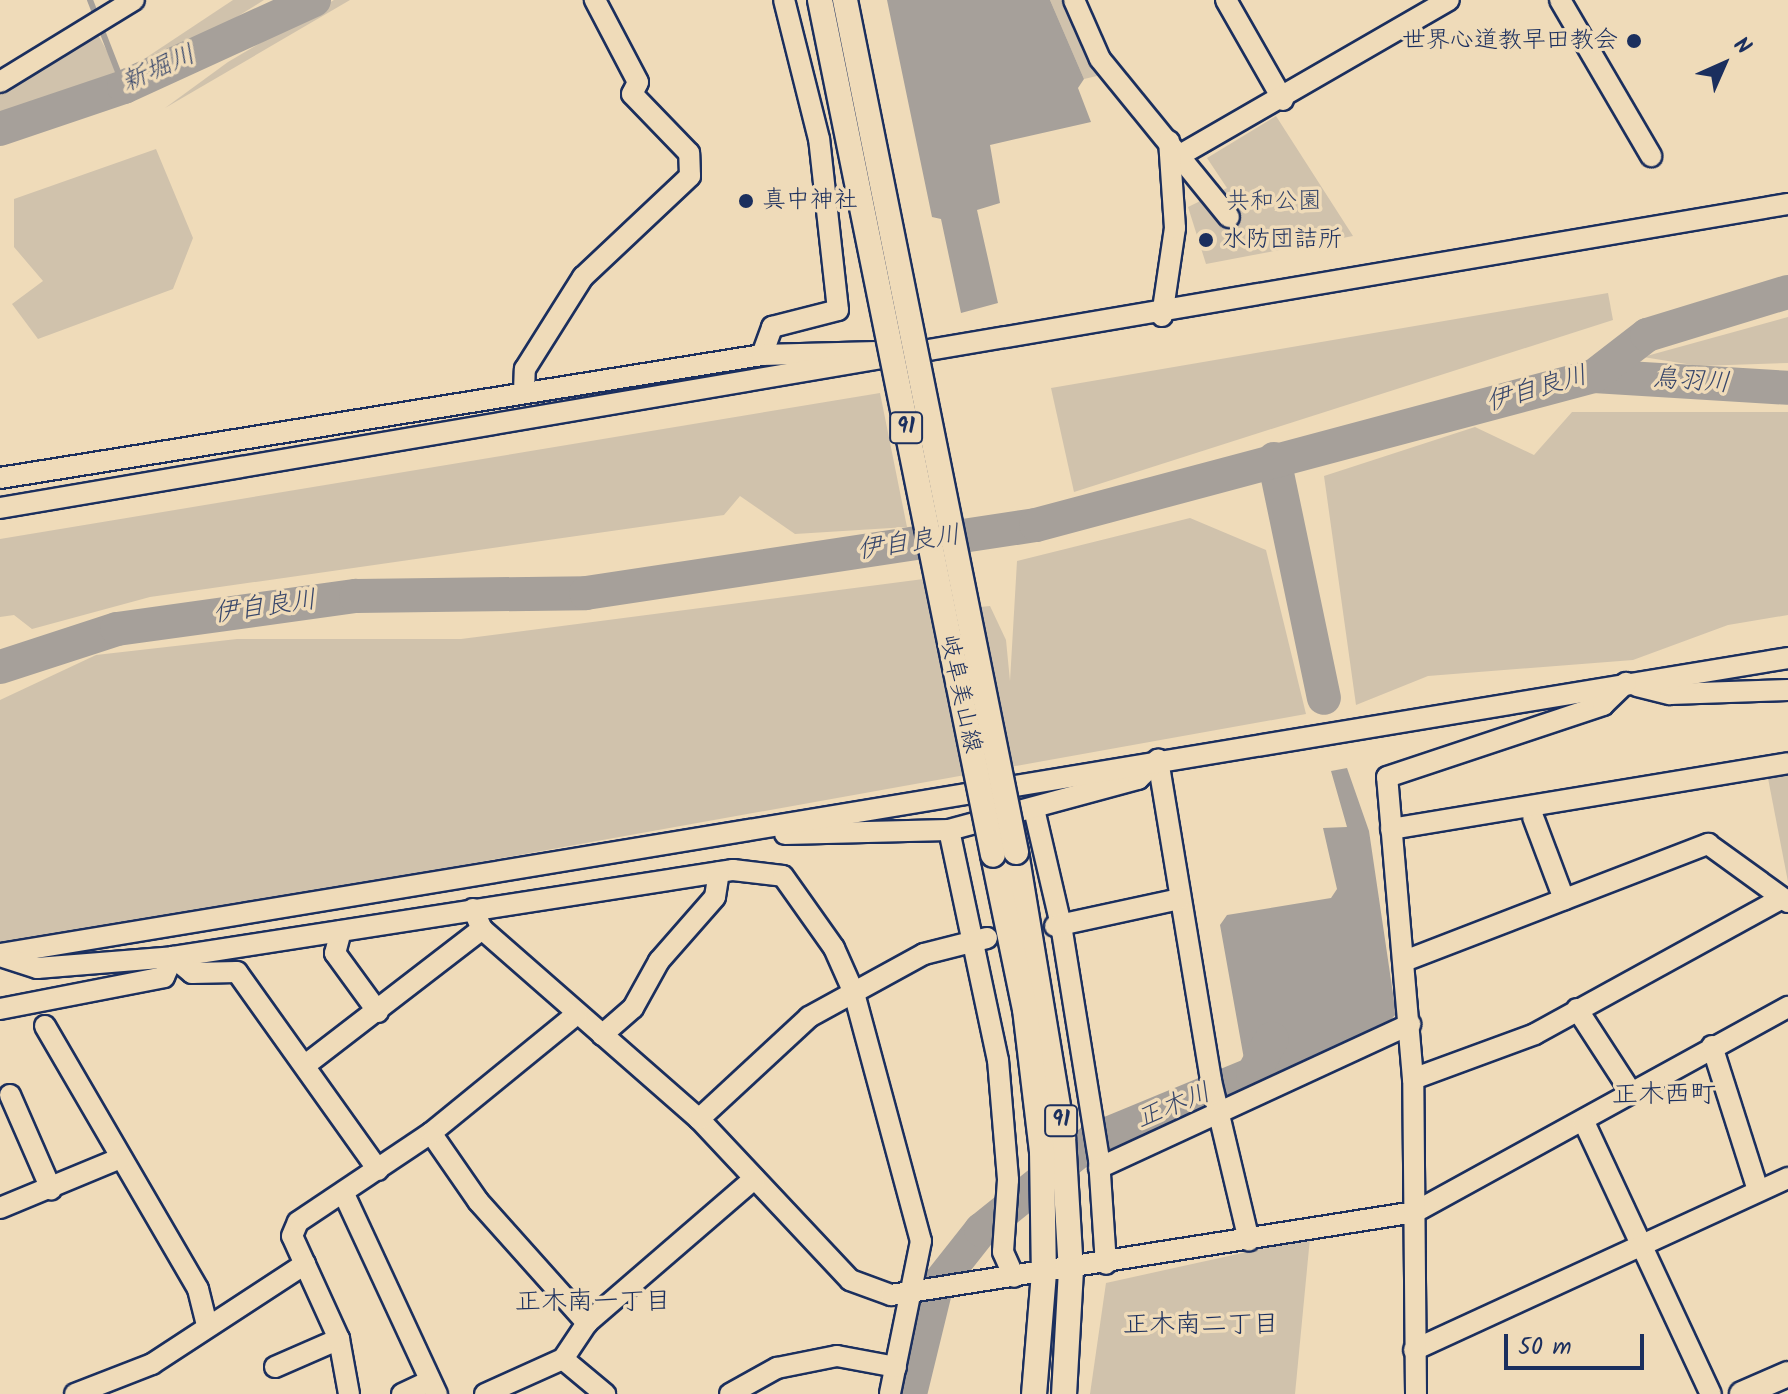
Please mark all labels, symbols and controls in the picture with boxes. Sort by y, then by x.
north arrow [1684,24,1764,104]
place label: 世界心道教早田教会 [1402,27,1618,55]
text: N [1724,29,1759,64]
marker: 世界心道教早田教会 [1625,32,1643,50]
water label: 新堀川 [117,40,201,100]
place label: 真中神社 [762,187,858,215]
park label: 共和公園 [1226,188,1322,216]
marker: 真中神社 [737,192,755,210]
place label: 水防団詰所 [1222,226,1342,254]
marker: 水防団詰所 [1197,231,1215,249]
water label: 伊自良川 [1483,361,1591,419]
water label: 鳥羽川 [1651,364,1731,400]
road number: 91 [888,410,924,446]
water label: 伊自良川 [855,520,963,568]
water label: 伊自良川 [211,585,319,631]
street label: 岐阜美山線 [933,632,987,756]
water label: 正木川 [1132,1078,1216,1136]
district label: 正木西町 [1612,1080,1716,1112]
road number: 91 [1043,1103,1079,1139]
district label: 正木南一丁目 [515,1287,671,1319]
district label: 正木南二丁目 [1123,1310,1279,1342]
scale bar [1508,1318,1648,1368]
text: 50 m [1518,1328,1572,1367]

